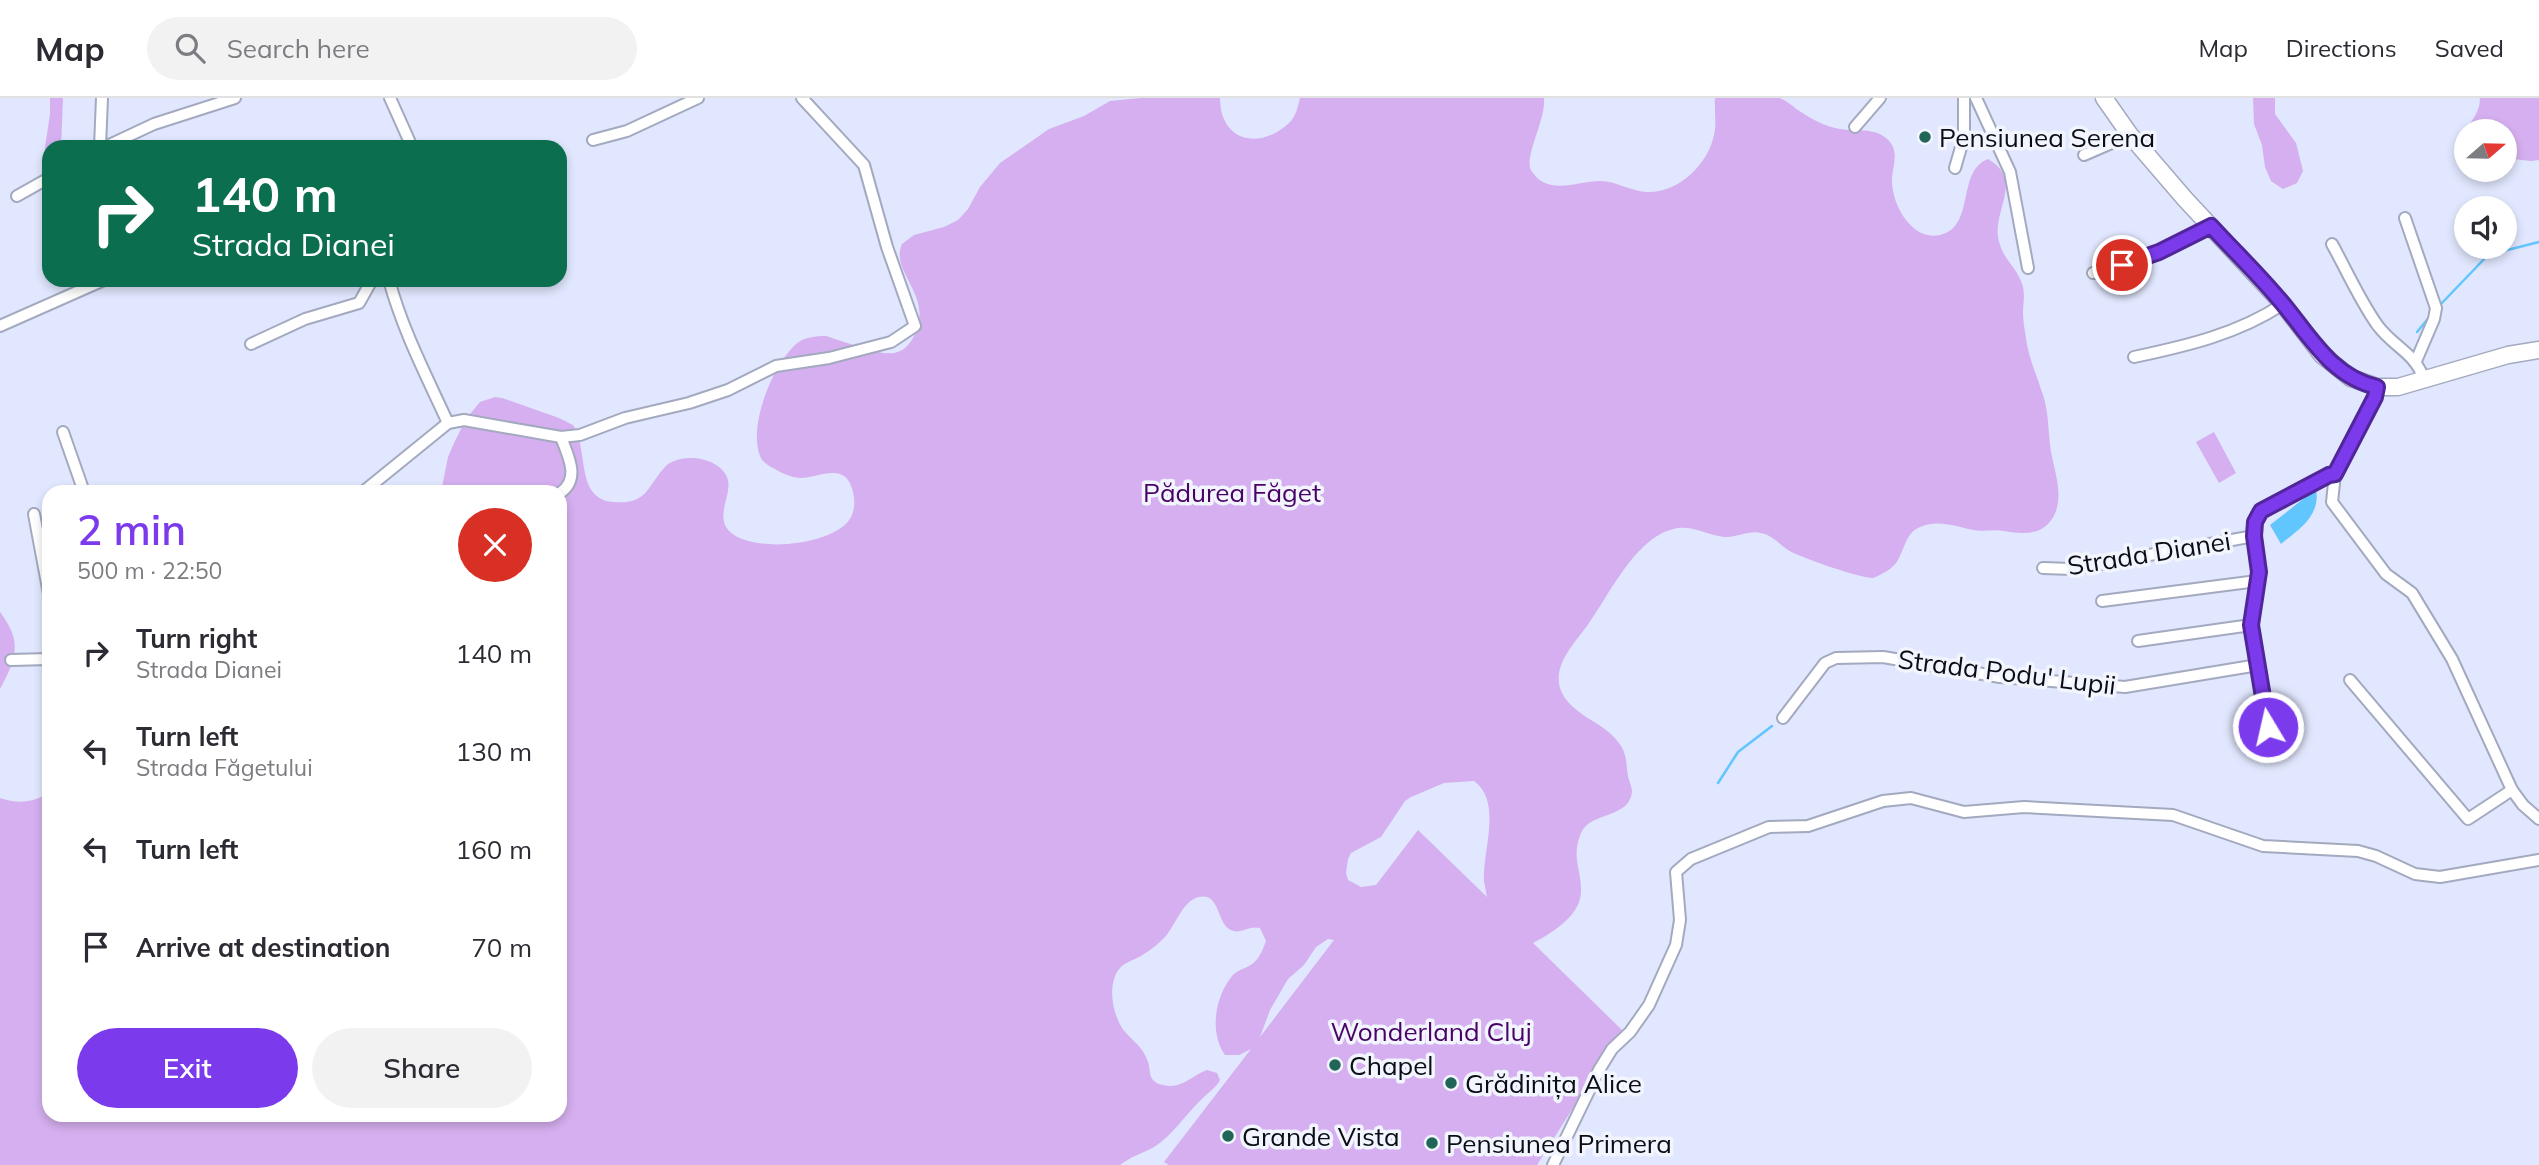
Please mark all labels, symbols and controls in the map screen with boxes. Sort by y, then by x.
search box [147,17,637,80]
text: Map [35,28,105,69]
icon: search [171,29,209,67]
text: Search here [227,32,370,65]
text: Map [2198,33,2248,63]
text: Directions [2286,33,2397,63]
text: Saved [2435,33,2504,63]
north arrow [2454,119,2516,182]
map controls [2454,119,2517,259]
place label: Pensiunea Serena [1939,121,2155,154]
marker: Pensiunea Serena [1917,129,1933,145]
text: 140 m [192,163,338,224]
icon: right [77,168,168,259]
button: sound [2454,196,2517,259]
text: Strada Dianei [192,224,395,264]
pin [2092,235,2152,295]
icon: arrive [2103,246,2141,284]
park label: Pădurea Făget [1143,476,1321,509]
text: 2 min [77,503,186,556]
button: close [458,508,532,582]
street label: Strada Dianei [2065,524,2233,582]
text: 500 m · 22:50 [77,556,222,585]
text: Turn right [136,622,257,655]
icon: right [77,634,115,672]
text: 140 m [456,637,532,670]
street label: Strada Podu' Lupii [1896,642,2118,702]
text: Strada Dianei [136,655,282,684]
position arrow [2231,690,2305,764]
text: Turn left [136,720,238,753]
icon: left [77,732,115,770]
text: 130 m [456,735,532,768]
text: Strada Făgetului [136,753,313,782]
icon: left [77,830,115,868]
text: Turn left [136,833,238,866]
text: 160 m [456,833,532,866]
icon: arrive [77,928,115,966]
text: Arrive at destination [136,931,391,964]
text: 70 m [471,931,532,964]
park label: Wonderland Cluj [1330,1015,1532,1048]
button: Exit [77,1028,298,1108]
button: Share [312,1028,532,1108]
place label: Chapel [1349,1049,1434,1082]
marker: Chapel [1327,1057,1343,1073]
place label: Grădinița Alice [1465,1067,1642,1100]
marker: Grădinița Alice [1443,1075,1459,1091]
place label: Grande Vista [1242,1120,1399,1153]
place label: Pensiunea Primera [1446,1127,1672,1160]
marker: Grande Vista [1220,1128,1236,1144]
marker: Pensiunea Primera [1424,1135,1440,1151]

